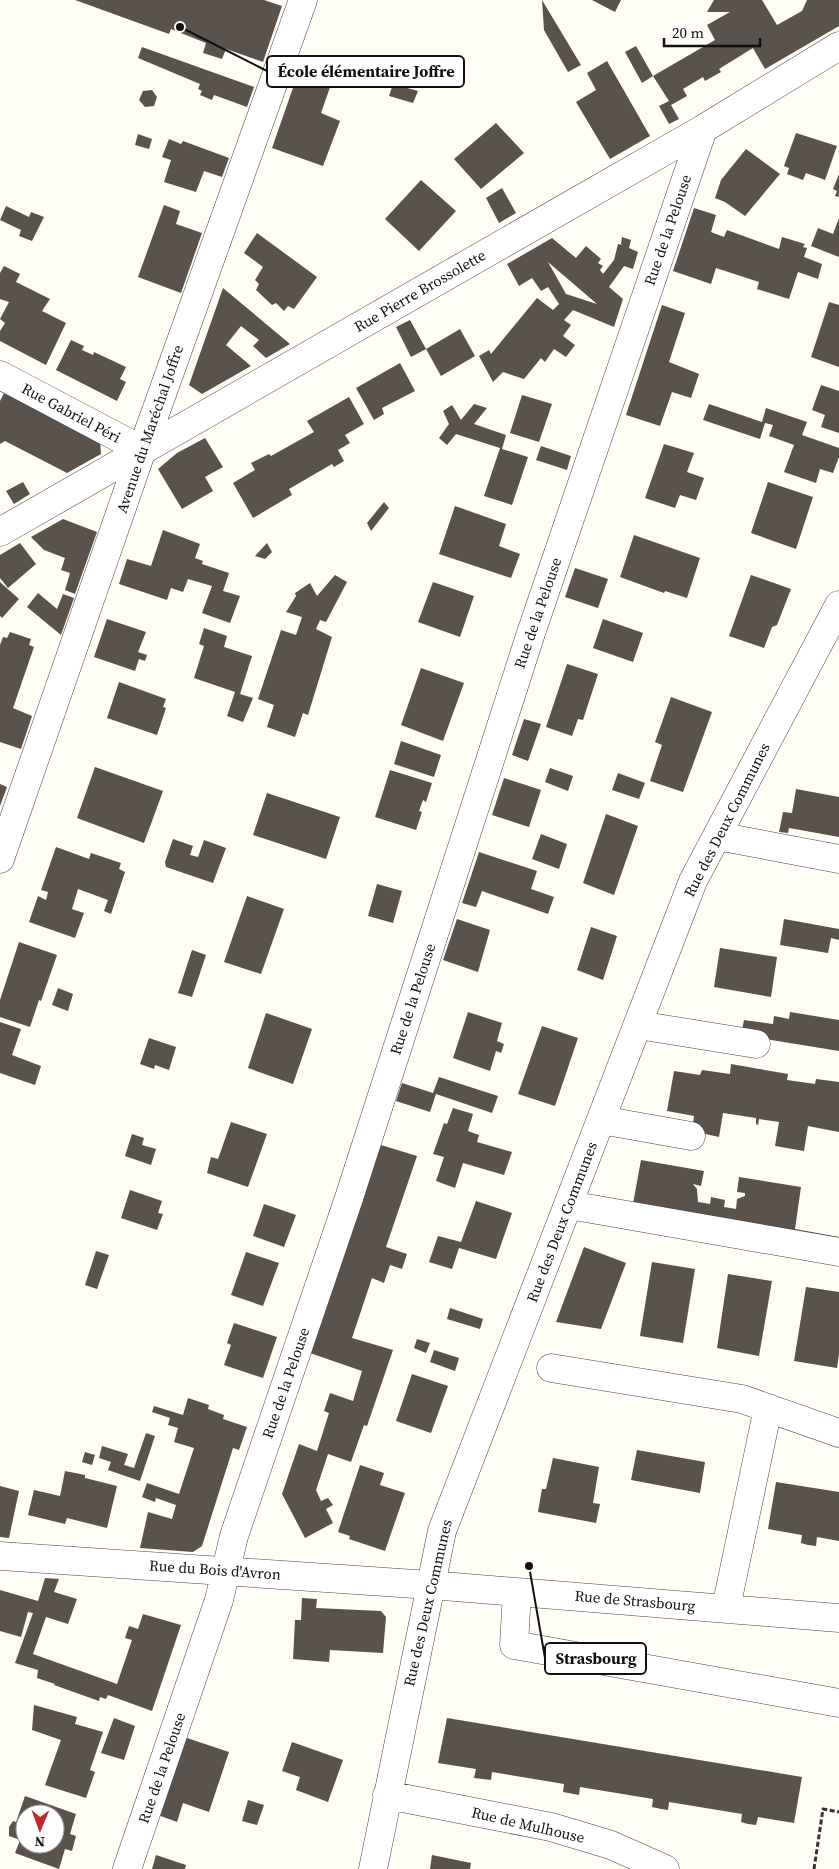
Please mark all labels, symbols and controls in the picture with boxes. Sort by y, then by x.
scale bar [664,15,760,47]
text: 20 m [672,22,704,43]
callout: École élémentaire Joffre [267,56,464,87]
text: École élémentaire Joffre [277,60,455,82]
street label: Rue de la Pelouse [639,171,696,288]
street label: Rue Pierre Brossolette [350,244,490,337]
street label: Avenue du Maréchal Joffre [111,341,188,516]
street label: Rue Gabriel Péri [18,378,124,447]
street label: Rue de la Pelouse [509,554,566,671]
street label: Rue des Deux Communes [678,739,775,901]
street label: Rue de la Pelouse [385,940,441,1057]
street label: Rue des Deux Communes [521,1138,602,1305]
street label: Rue de la Pelouse [257,1324,314,1441]
street label: Rue des Deux Communes [398,1517,457,1688]
street label: Rue du Bois d'Avron [149,1554,282,1585]
street label: Rue de Strasbourg [574,1585,696,1616]
callout: Strasbourg [545,1643,646,1674]
text: Strasbourg [555,1647,637,1669]
street label: Rue de la Pelouse [133,1709,190,1826]
street label: Rue de Mulhouse [470,1801,587,1848]
north arrow [15,1804,65,1854]
text: N [34,1832,45,1852]

